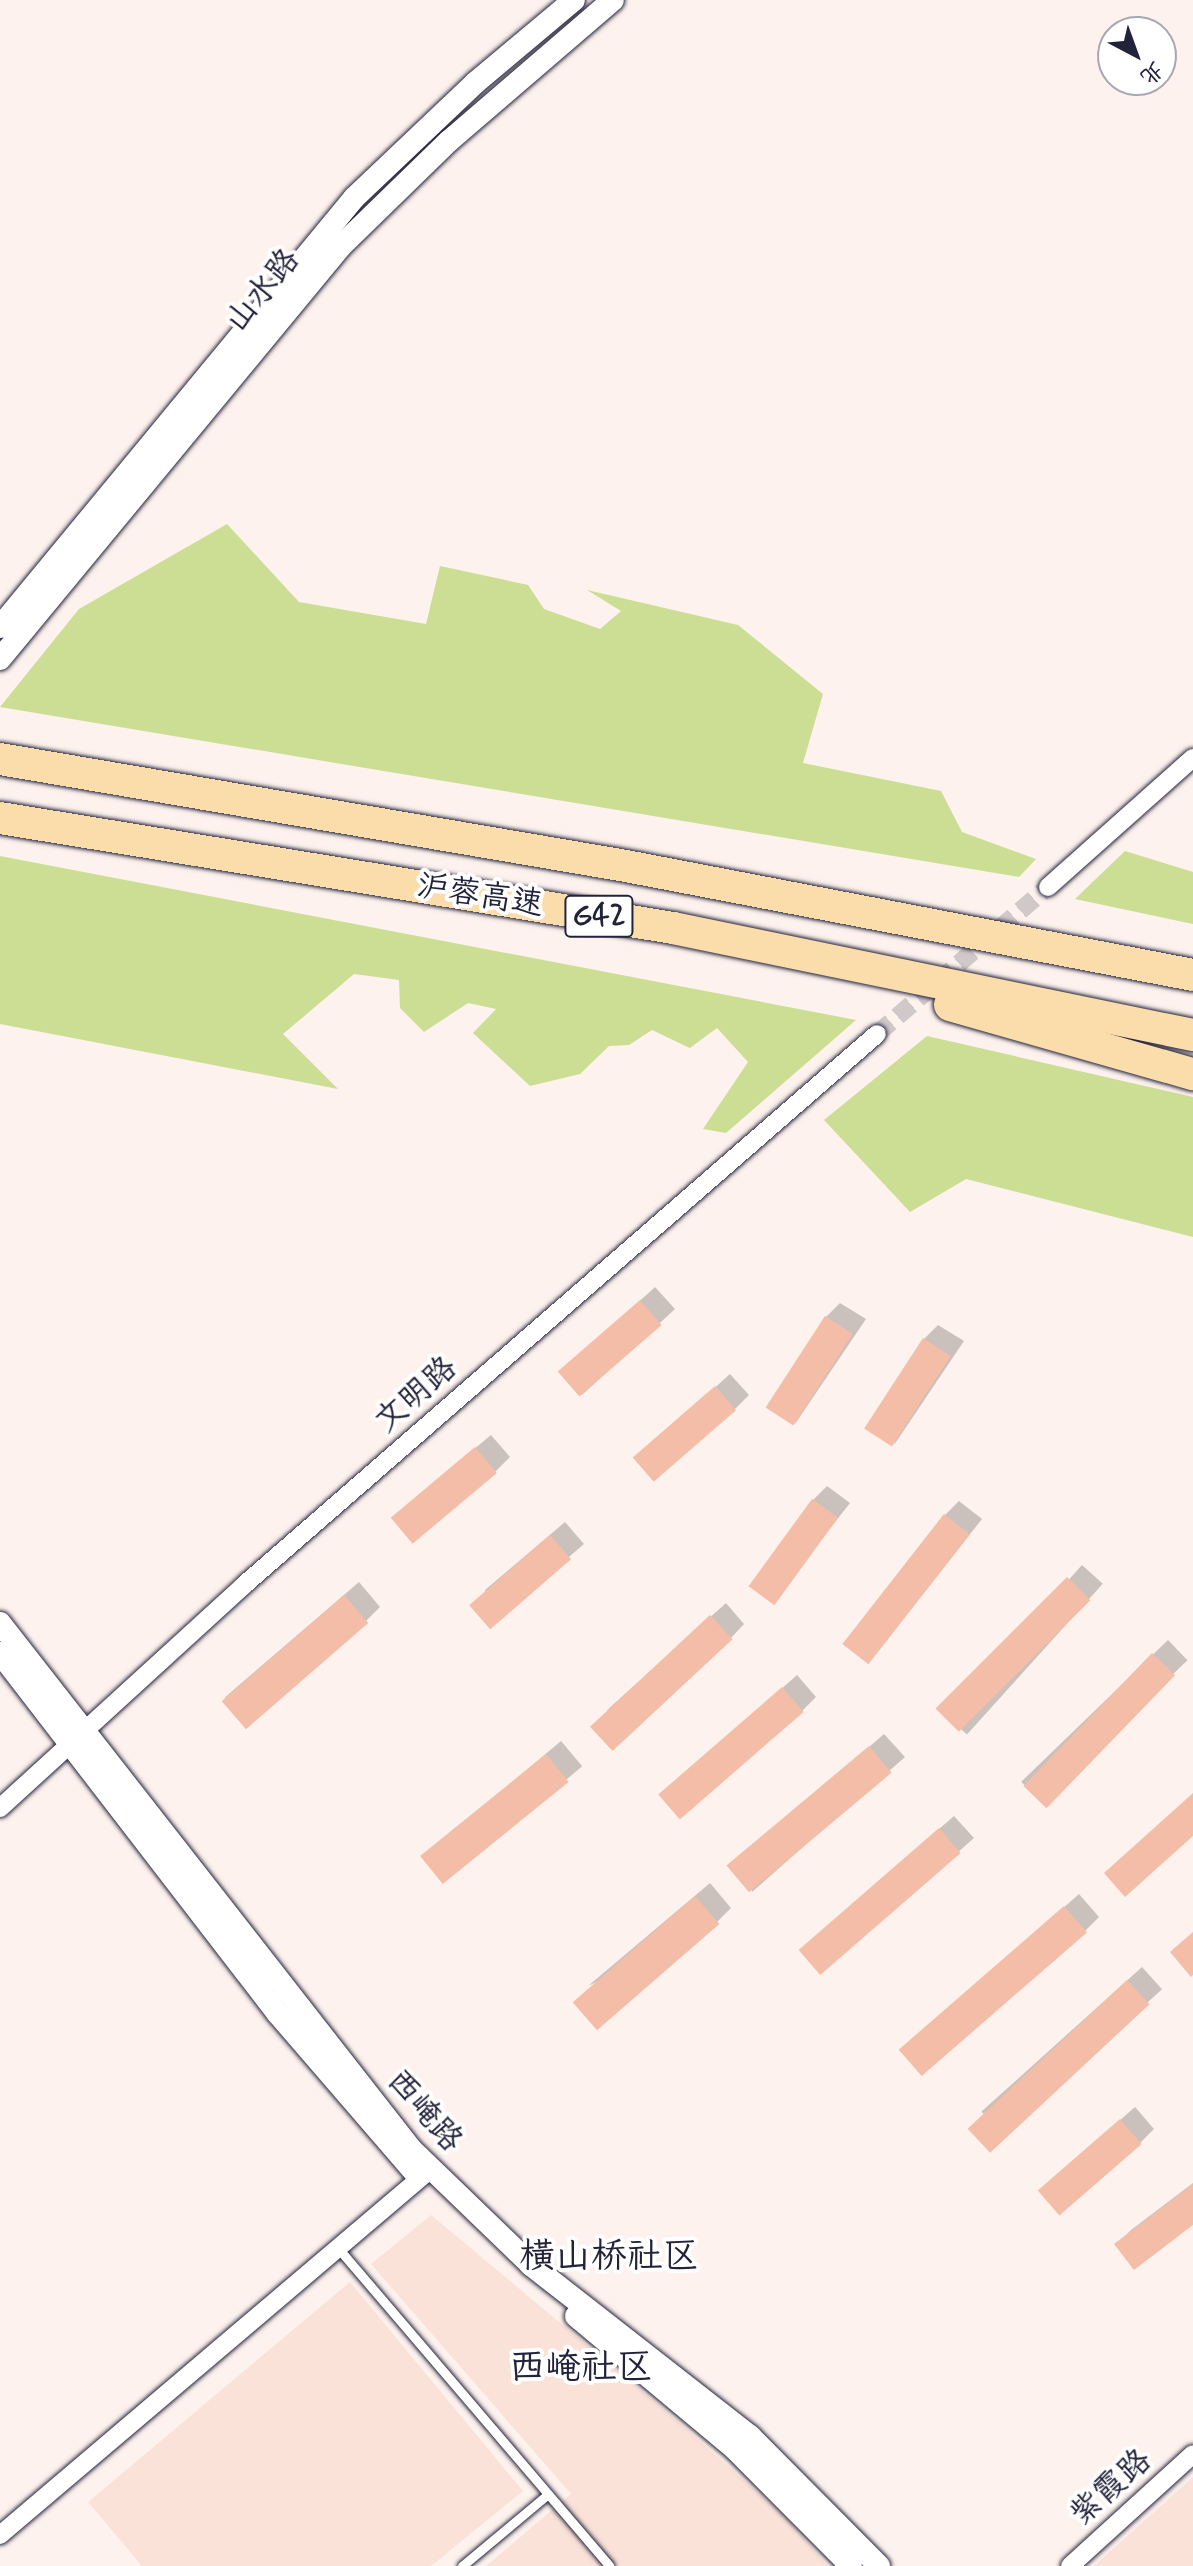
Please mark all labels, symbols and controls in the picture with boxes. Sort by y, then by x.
north arrow [1097,16,1177,96]
text: 北 [1134,55,1169,90]
street label: 山水路 [218,242,308,340]
street label: 沪蓉高速 [414,867,546,925]
road number: G42 [563,890,635,942]
street label: 文明路 [367,1349,465,1441]
street label: 西崦路 [378,2062,470,2160]
district label: 横山桥社区 [519,2236,699,2280]
district label: 西崦社区 [509,2347,653,2391]
street label: 紫霞路 [1062,2442,1160,2534]

